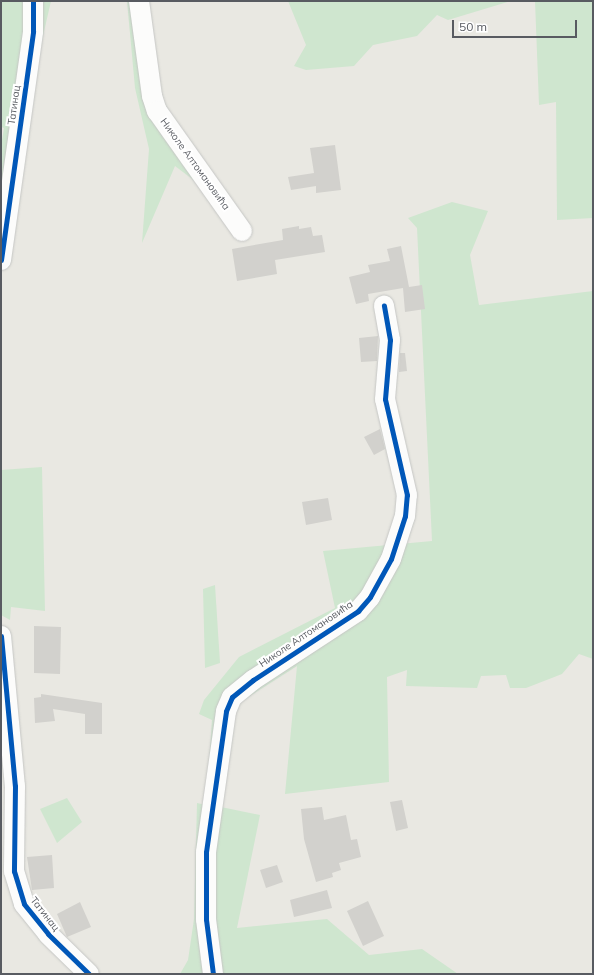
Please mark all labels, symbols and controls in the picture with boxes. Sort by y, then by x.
scale bar [454,12,579,38]
text: 50 m [459,19,487,34]
street label: Татинац [5,84,23,126]
street label: Николе Алтомановића [158,116,232,212]
street label: Николе Алтомановића [257,598,355,670]
street label: Татинац [28,895,62,933]

